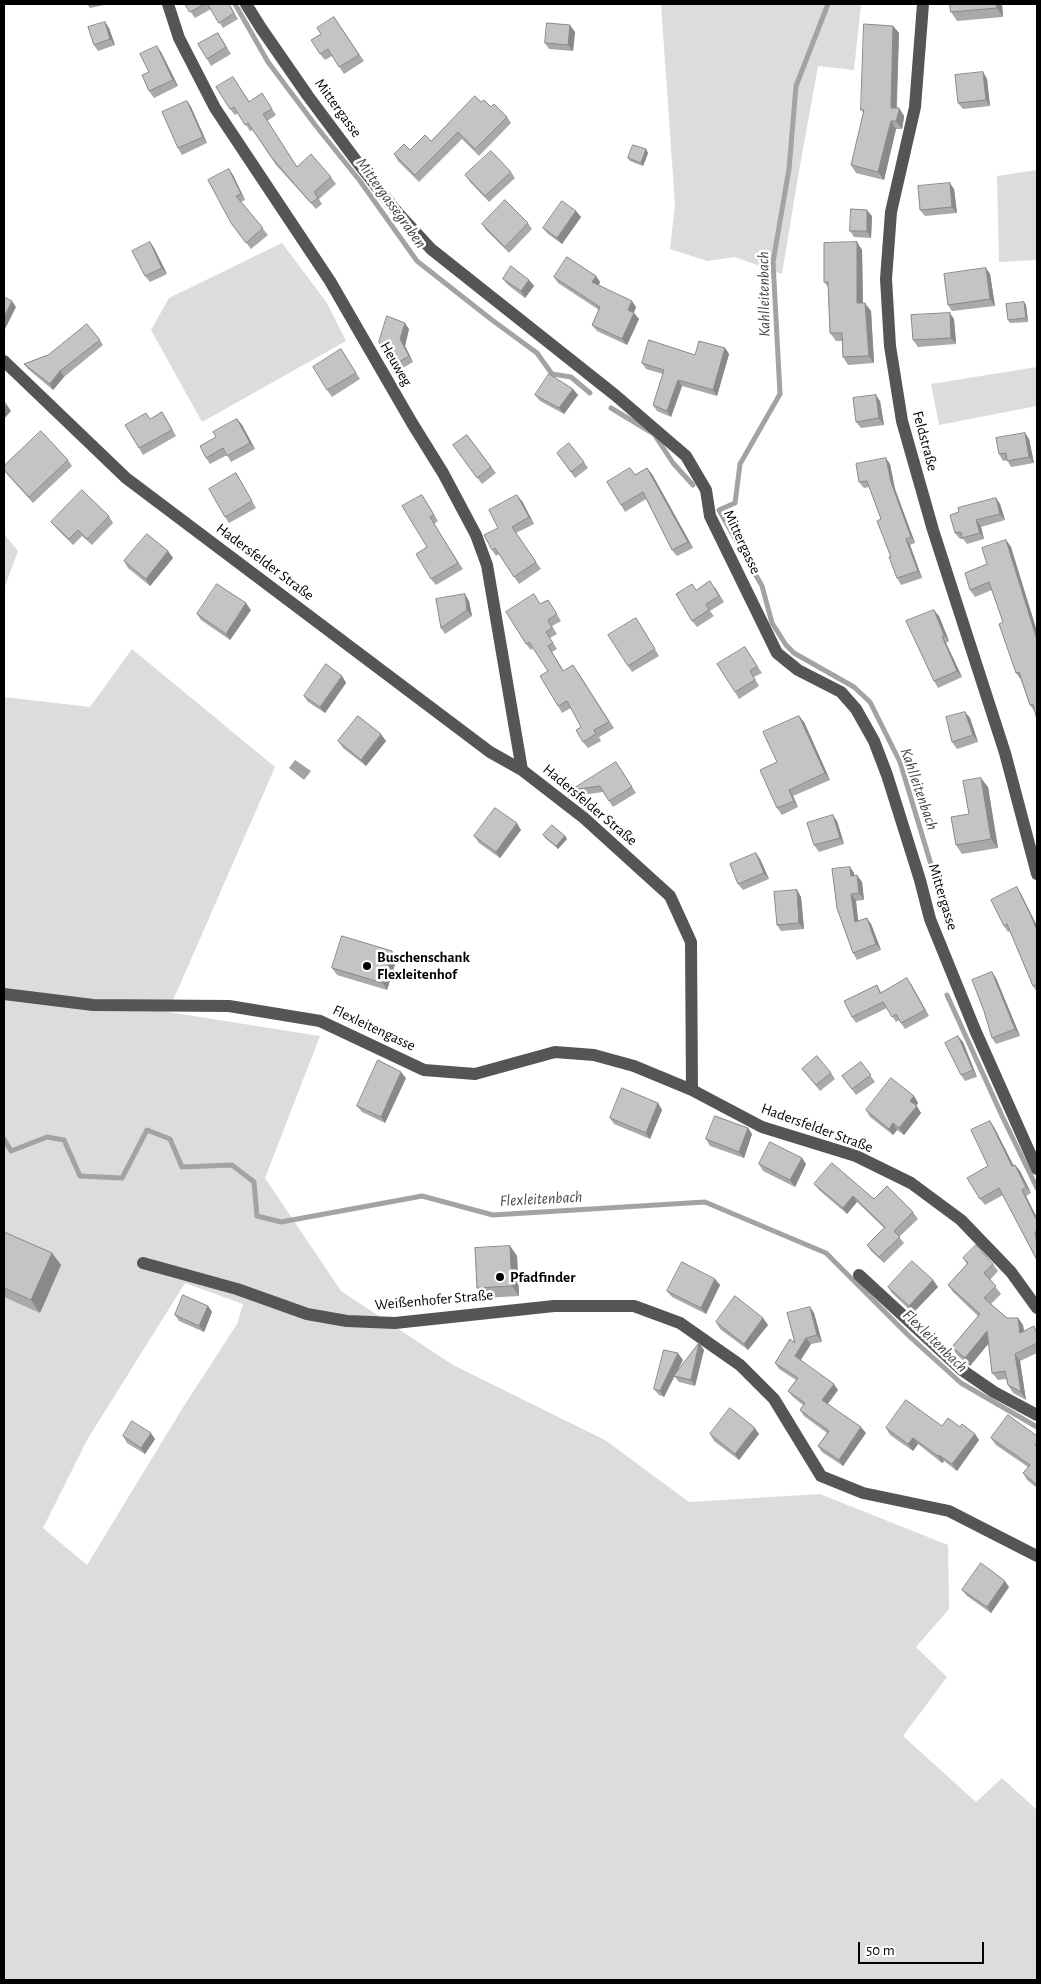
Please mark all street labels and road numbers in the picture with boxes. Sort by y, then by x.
street label: Mittergasse [311,75,365,141]
street label: Heuweg [376,339,416,389]
street label: Feldstraße [908,409,942,473]
street label: Mittergasse [719,507,765,577]
street label: Hadersfelder Straße [213,519,317,605]
street label: Hadersfelder Straße [539,760,641,850]
street label: Mittergasse [924,862,962,932]
street label: Flexleitengasse [330,1001,418,1055]
street label: Hadersfelder Straße [759,1099,875,1157]
street label: Weißenhofer Straße [374,1286,494,1314]

